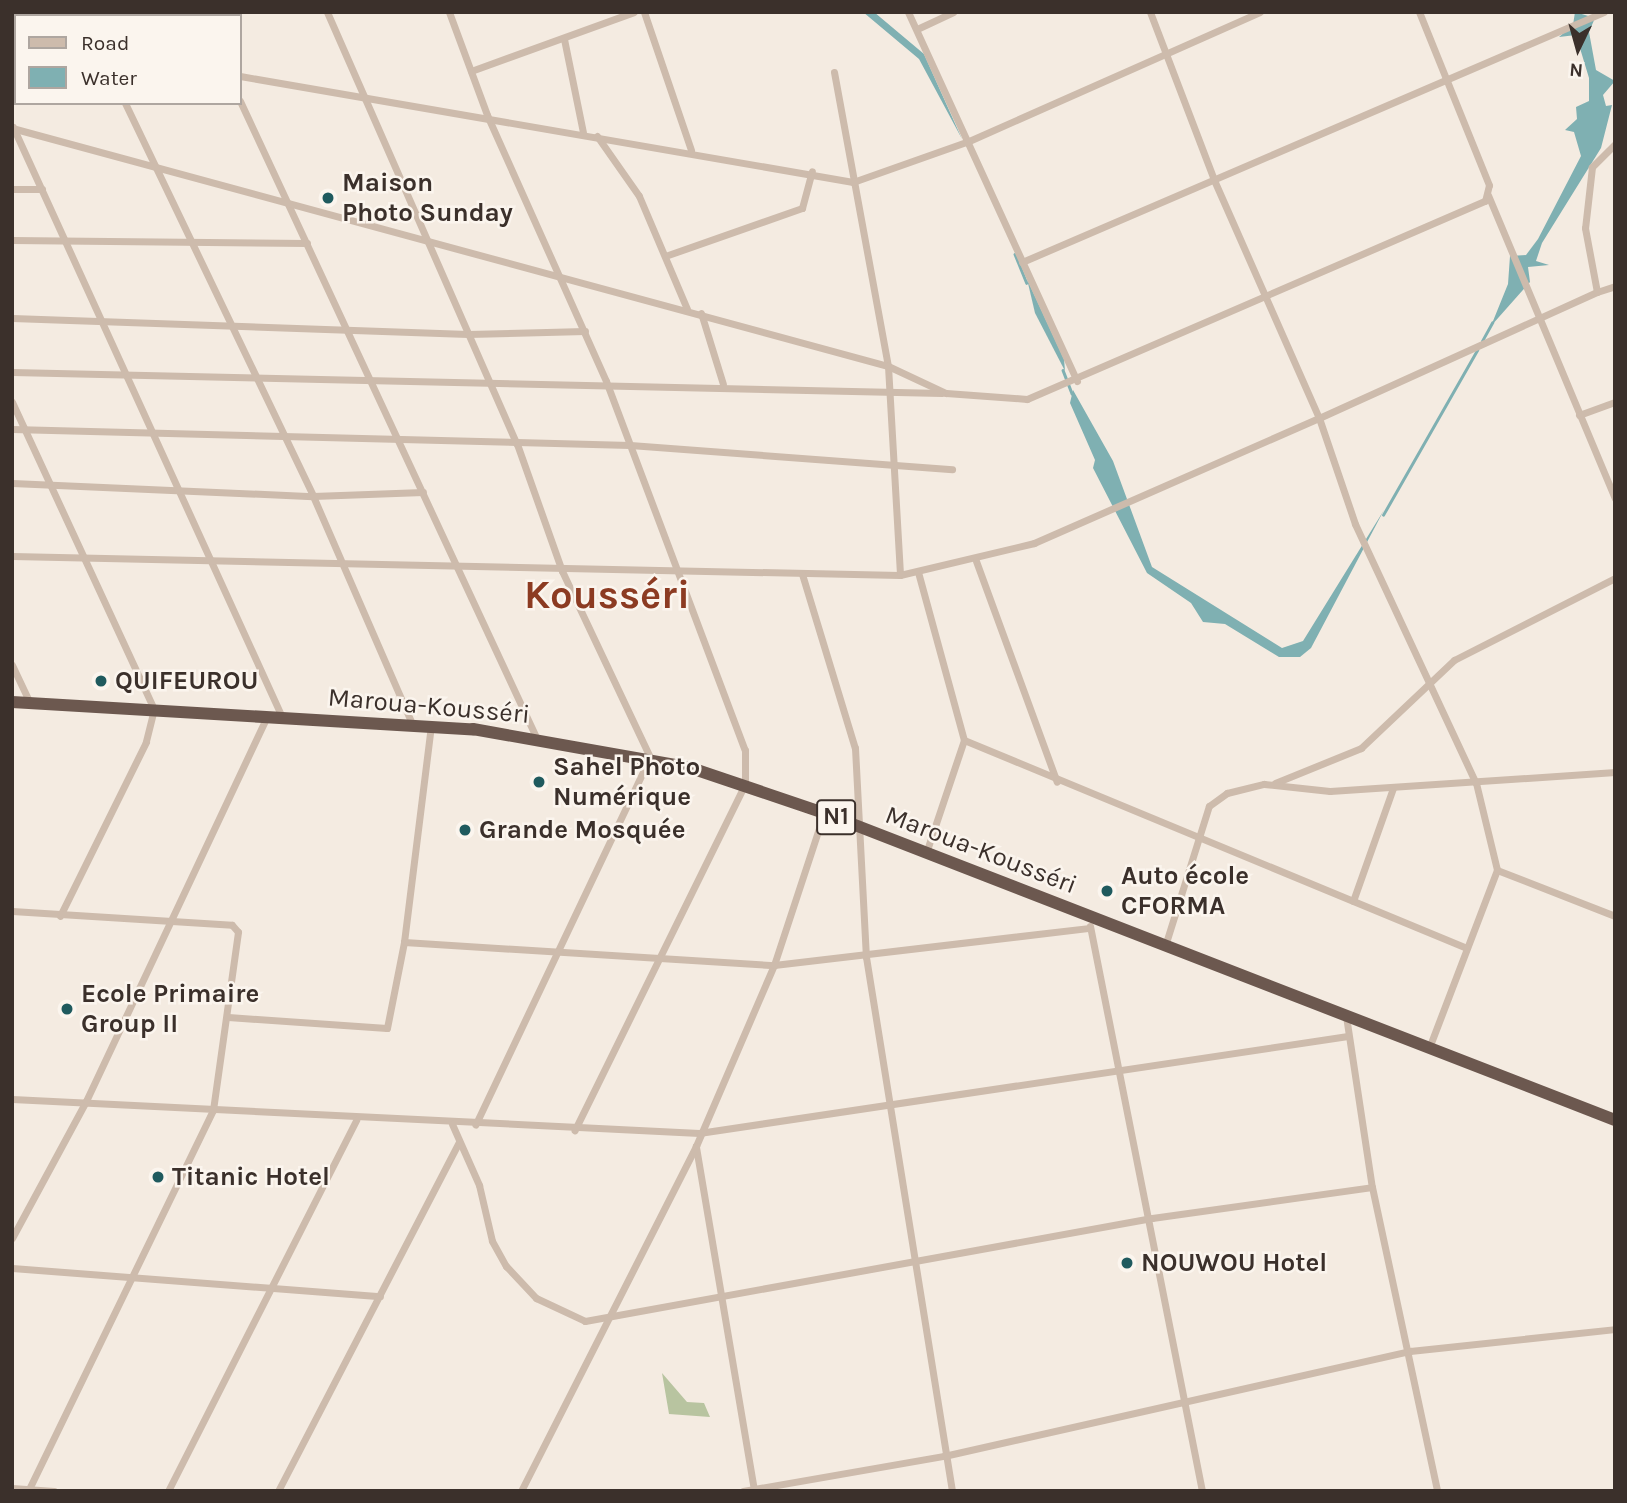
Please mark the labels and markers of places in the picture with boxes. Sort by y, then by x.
place label: Maison Photo Sunday [342,167,513,228]
marker: Maison Photo Sunday [320,190,336,206]
place label: QUIFEUROU [115,665,259,697]
marker: QUIFEUROU [93,673,109,689]
place label: Sahel Photo Numérique [553,751,700,812]
marker: Sahel Photo Numérique [531,774,547,790]
place label: Grande Mosquée [479,814,685,846]
marker: Grande Mosquée [457,822,473,838]
place label: Auto école CFORMA [1121,860,1249,922]
marker: Auto école CFORMA [1099,883,1115,899]
place label: Ecole Primaire Group II [81,978,259,1040]
marker: Ecole Primaire Group II [59,1001,75,1017]
place label: Titanic Hotel [172,1161,330,1193]
marker: Titanic Hotel [150,1169,166,1185]
place label: NOUWOU Hotel [1141,1247,1327,1279]
marker: NOUWOU Hotel [1119,1255,1135,1271]

